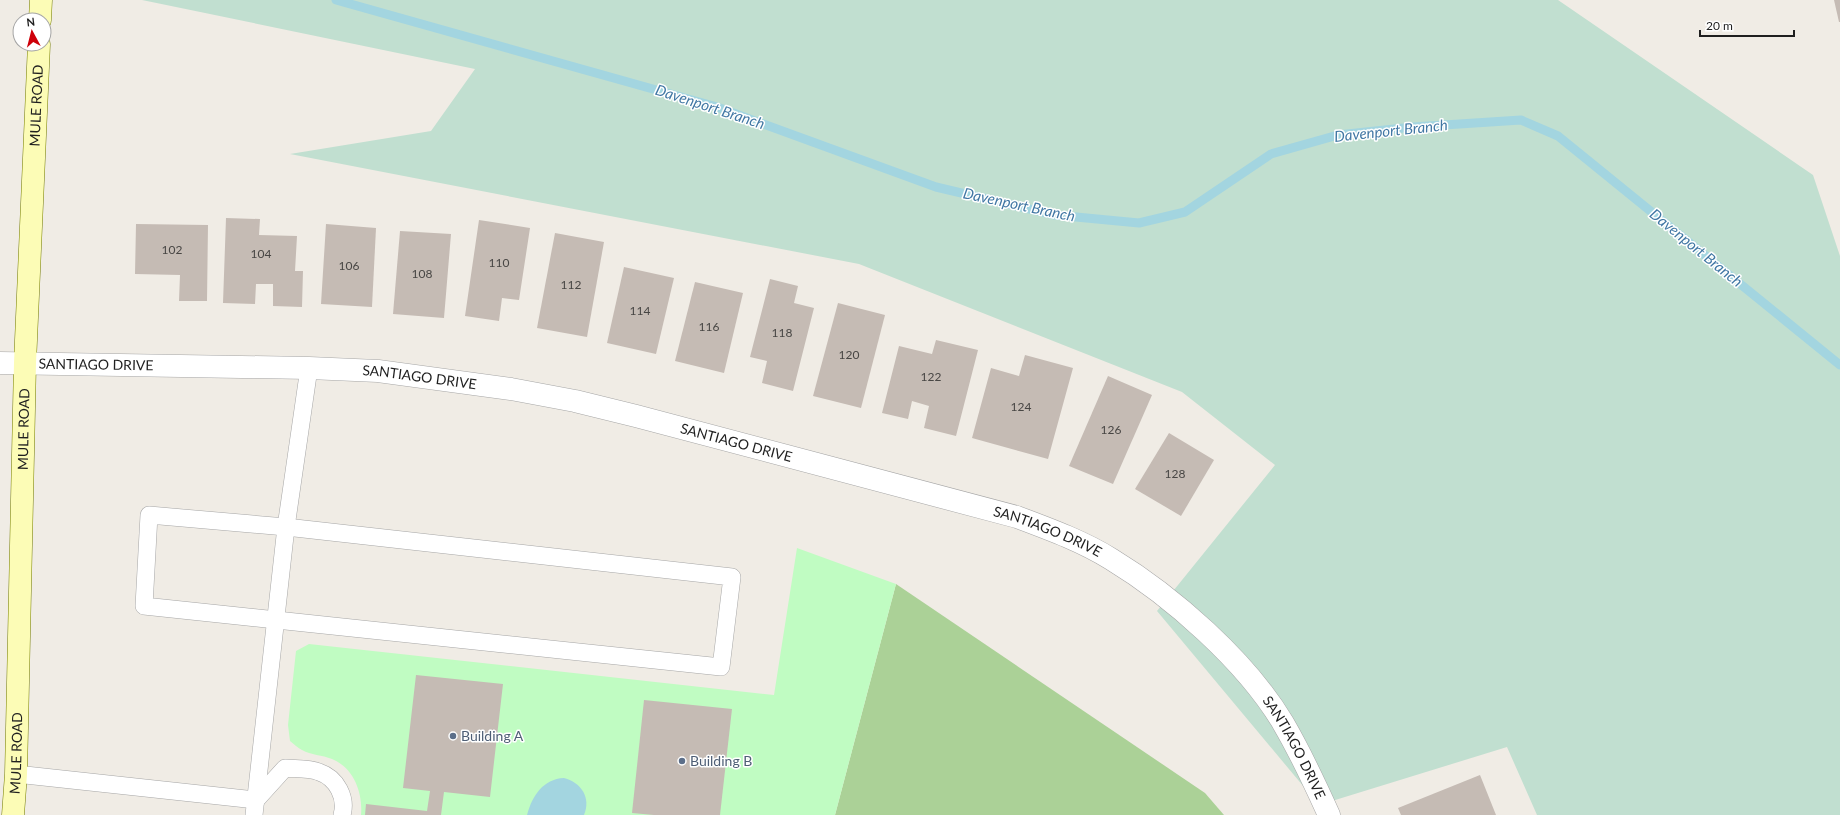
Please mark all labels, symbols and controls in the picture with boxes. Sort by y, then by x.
north arrow [12,12,52,52]
scale bar [1700,12,1794,38]
text: N [26,15,36,29]
text: 20 m [1706,18,1733,33]
street label: MULE ROAD [26,64,46,147]
water label: Davenport Branch [653,80,767,132]
water label: Davenport Branch [1333,115,1449,145]
water label: Davenport Branch [962,183,1077,225]
water label: Davenport Branch [1647,204,1747,290]
house number: 102 [162,242,182,257]
house number: 104 [251,246,271,261]
house number: 110 [489,255,509,270]
house number: 106 [339,258,359,273]
house number: 108 [412,266,432,281]
house number: 112 [561,277,581,292]
house number: 114 [630,303,650,318]
house number: 116 [699,319,719,334]
house number: 118 [772,325,792,340]
house number: 120 [839,347,859,362]
street label: SANTIAGO DRIVE [38,355,154,373]
street label: SANTIAGO DRIVE [362,361,478,392]
house number: 122 [921,369,941,384]
street label: MULE ROAD [14,388,32,470]
house number: 124 [1011,399,1031,414]
street label: SANTIAGO DRIVE [679,419,794,465]
house number: 126 [1101,422,1121,437]
house number: 128 [1165,466,1185,481]
street label: SANTIAGO DRIVE [992,502,1105,560]
street label: SANTIAGO DRIVE [1259,692,1330,802]
street label: MULE ROAD [6,712,25,795]
place label: Building A [461,727,524,744]
marker: Building A [448,731,458,741]
place label: Building B [690,752,752,769]
marker: Building B [677,756,687,766]

